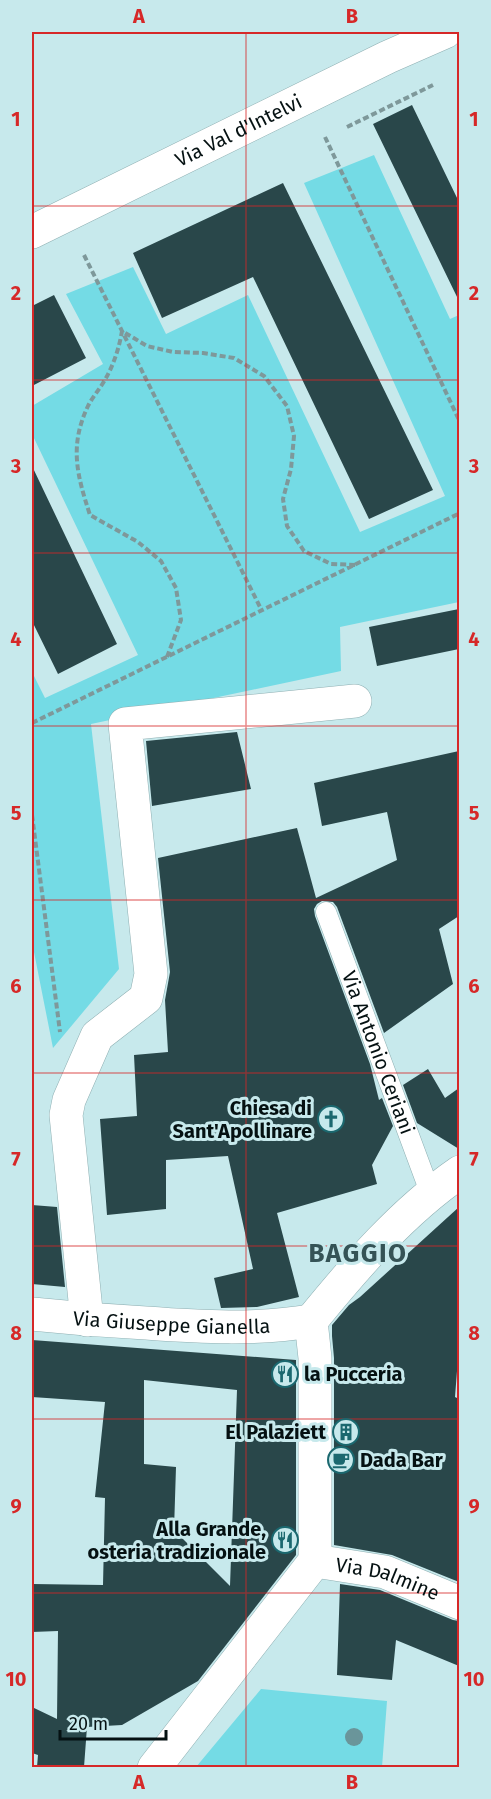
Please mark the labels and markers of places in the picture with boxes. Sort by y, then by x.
place label: Chiesa di Sant'Apollinare [173,1096,312,1143]
church icon: Chiesa di Sant'Apollinare [316,1104,346,1134]
restaurant icon: la Pucceria [270,1359,300,1389]
place label: la Pucceria [304,1362,403,1386]
building icon: El Palaziett [331,1417,361,1447]
place label: El Palaziett [225,1420,326,1444]
cafe icon: Dada Bar [326,1445,356,1475]
place label: Dada Bar [360,1448,444,1472]
place label: Alla Grande, osteria tradizionale [88,1517,266,1564]
restaurant icon: Alla Grande, osteria tradizionale [270,1525,300,1555]

